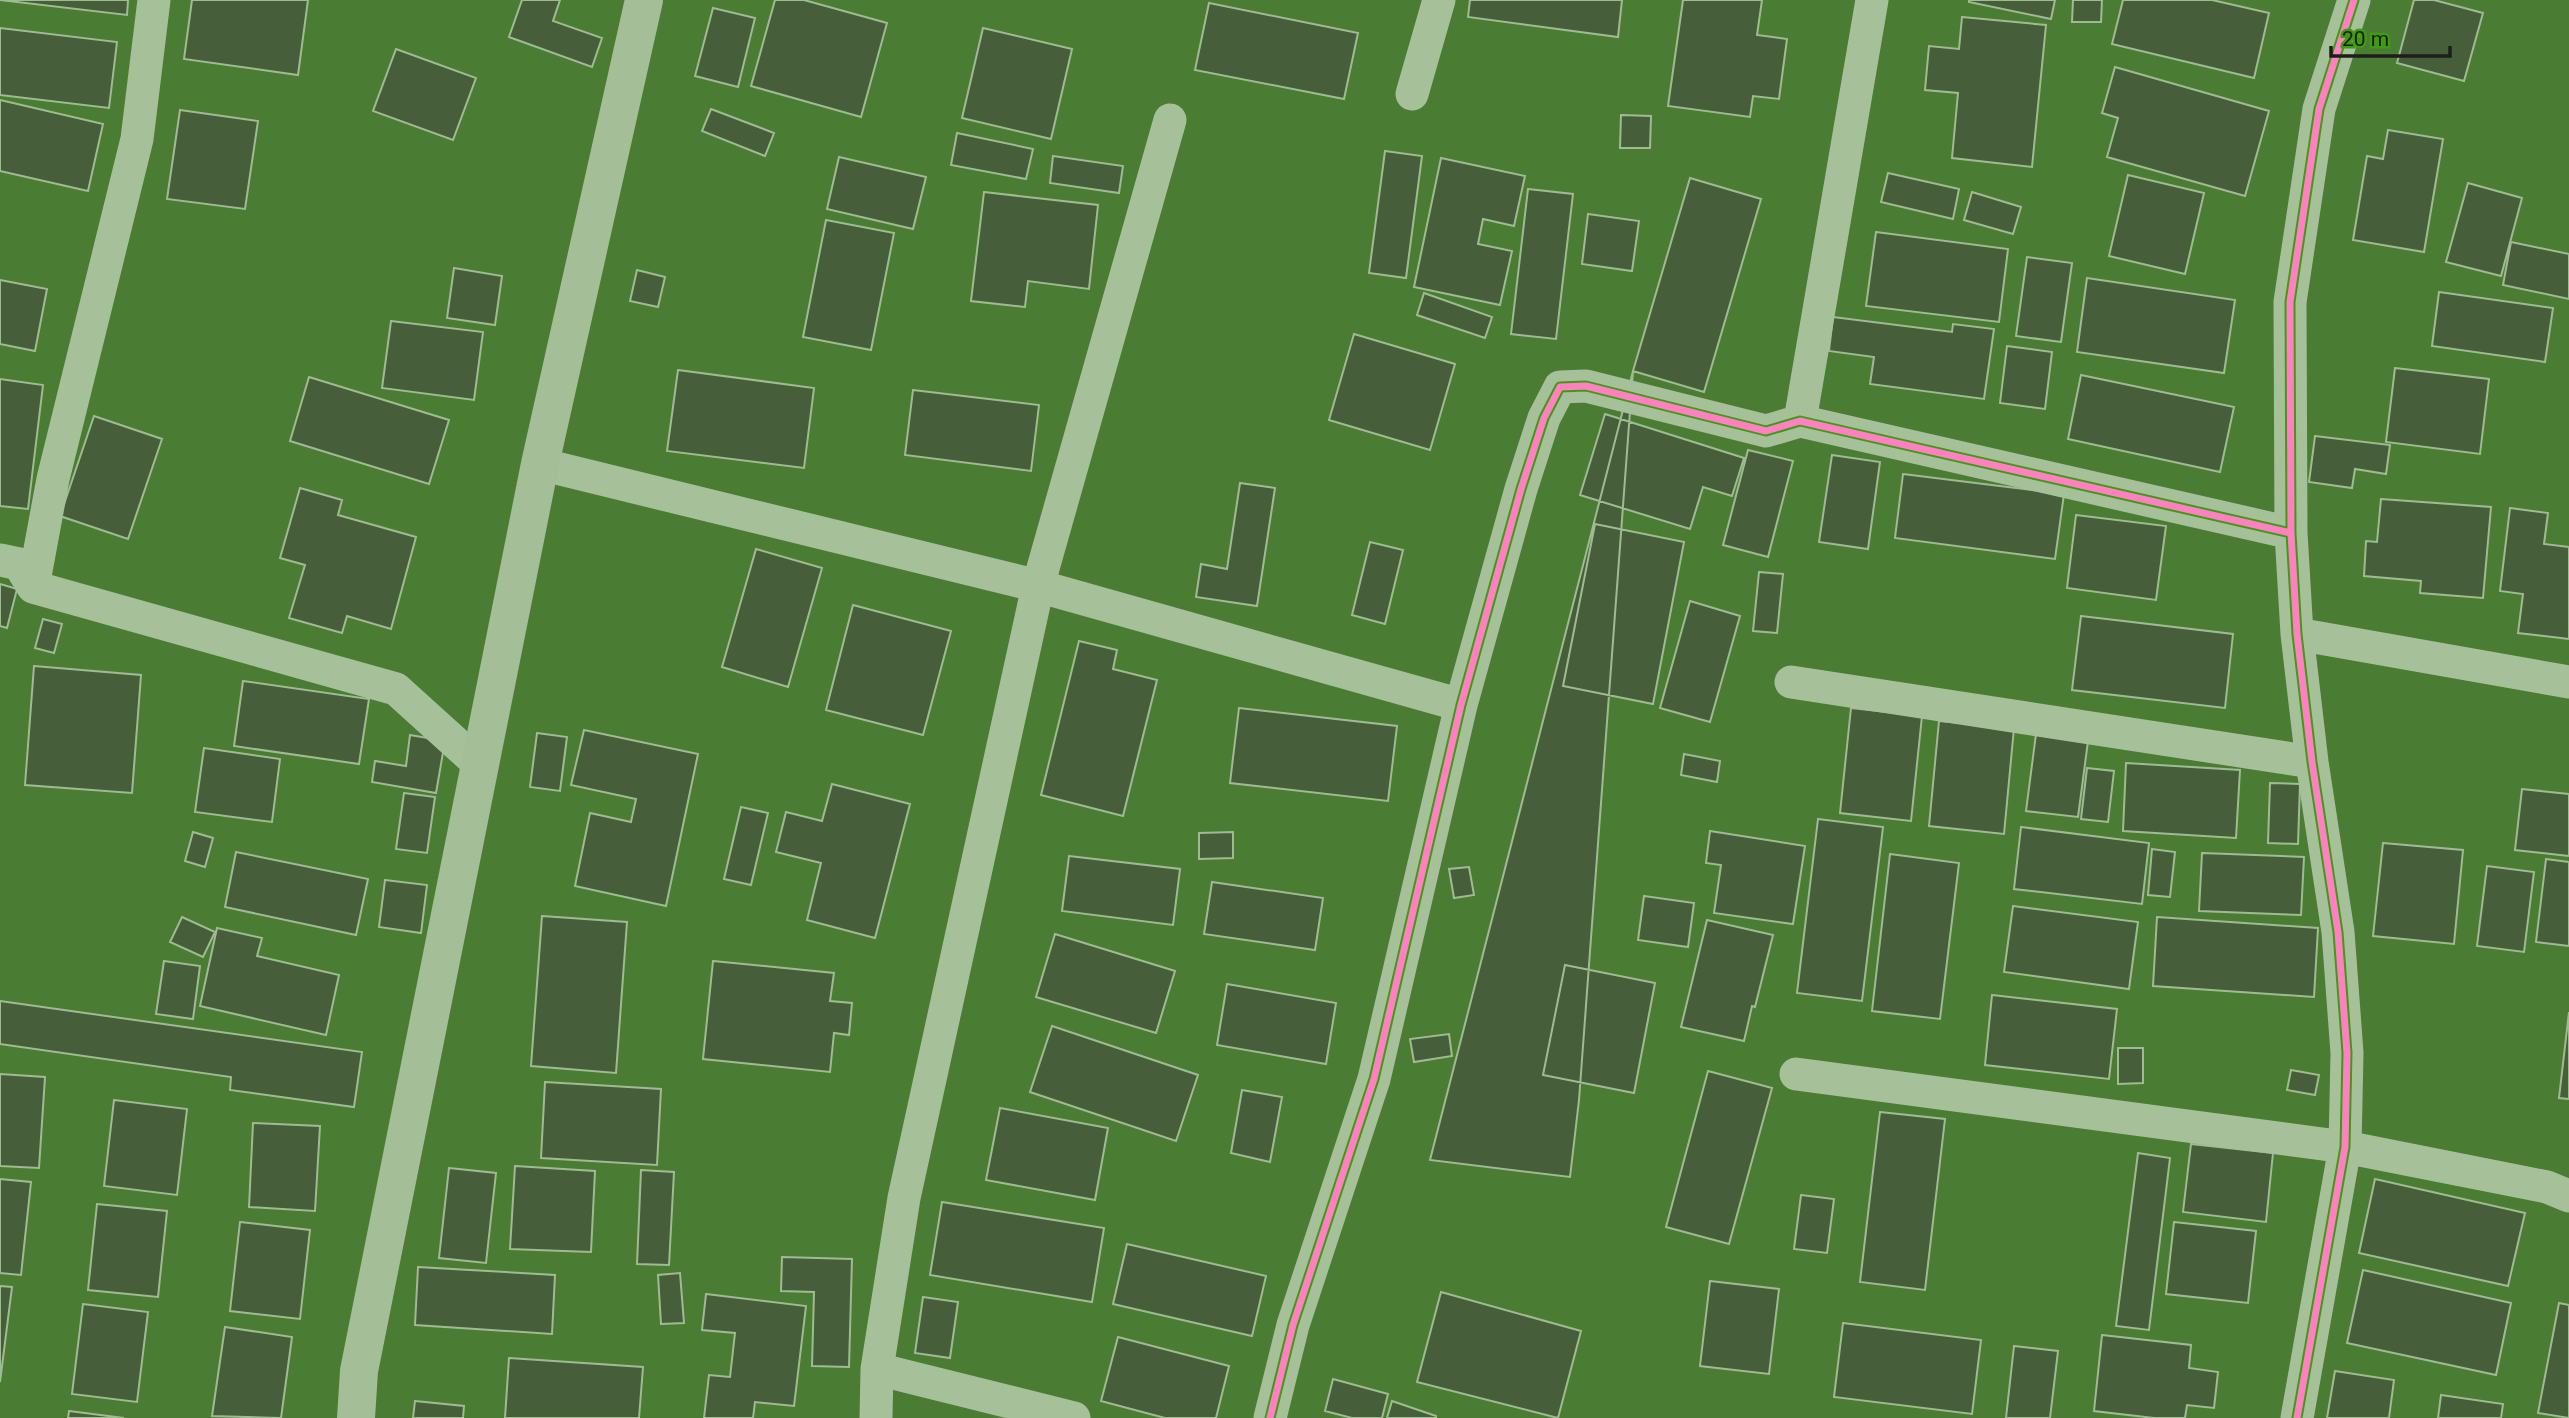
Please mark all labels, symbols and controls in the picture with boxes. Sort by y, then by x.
scale bar [2331,14,2450,58]
text: 20 m [2342,27,2389,51]

